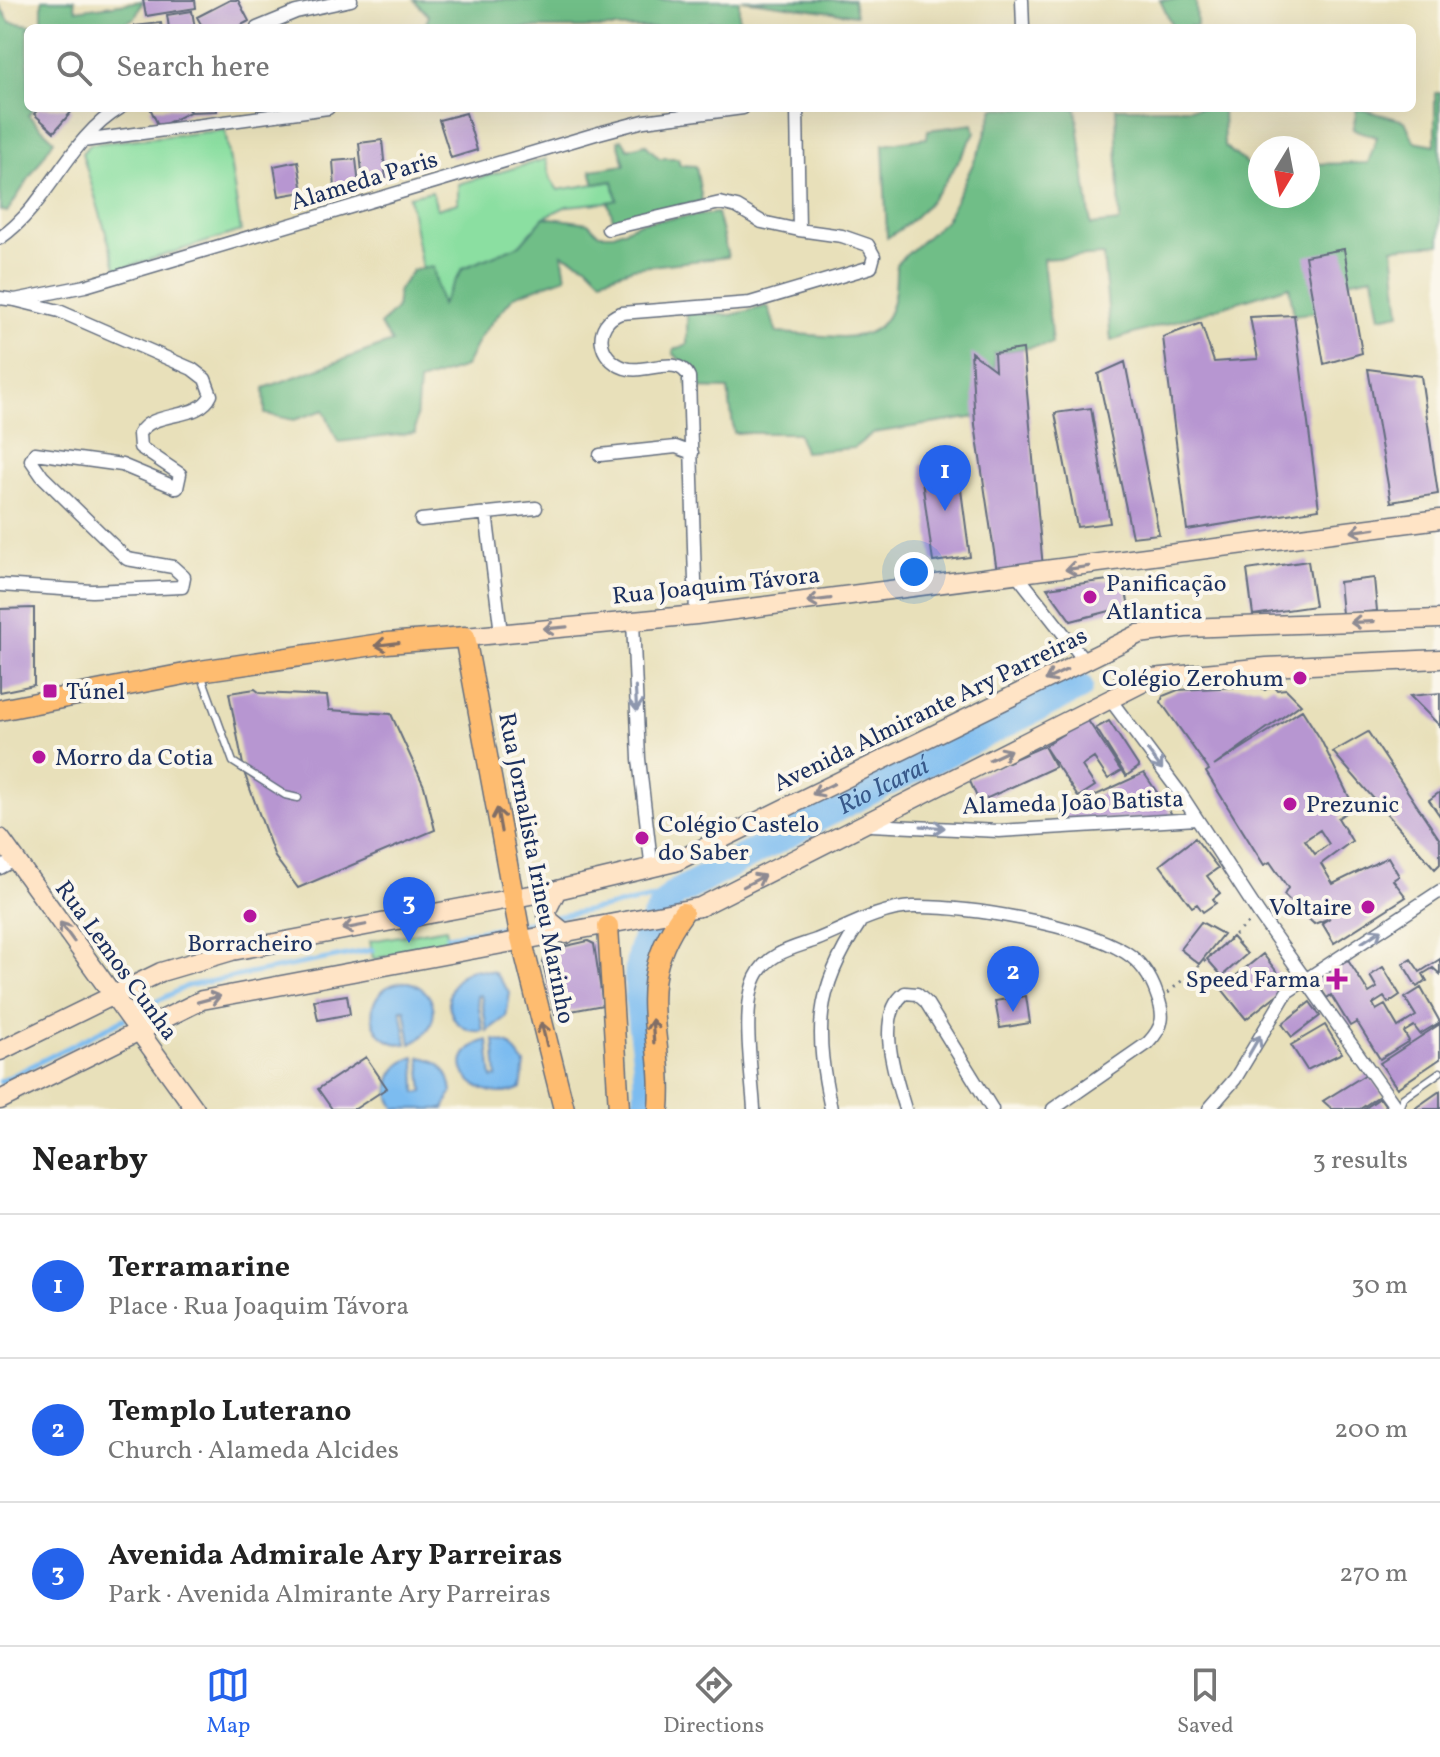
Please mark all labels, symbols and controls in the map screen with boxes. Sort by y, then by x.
search box [24,24,1416,112]
icon: search [52,46,96,90]
text: Search here [116,47,270,89]
north arrow [1248,136,1320,208]
street label: Alameda Paris [287,143,442,220]
pin: 1 [919,445,971,511]
one-way arrow [1351,523,1376,538]
your location [894,552,934,592]
street label: Rua Joaquim Távora [611,559,822,615]
one-way arrow [1065,561,1090,576]
place label: Panificação Atlantica [1106,568,1227,630]
marker: Panificação Atlantica [1081,588,1099,606]
one-way arrow [807,593,832,608]
one-way arrow [1349,614,1376,630]
street label: Avenida Almirante Ary Parreiras [768,620,1093,802]
one-way arrow [542,621,569,636]
one-way arrow [375,636,401,651]
place label: Colégio Zerohum [1102,663,1284,697]
one-way arrow [1045,668,1069,683]
marker: Colégio Zerohum [1291,669,1309,687]
place label: Túnel [66,676,125,710]
marker: Túnel [41,682,59,700]
one-way arrow [629,685,644,712]
street label: Rua Jornalista Irineu Marinho [488,710,582,1027]
place label: Morro da Cotia [55,742,214,776]
one-way arrow [988,747,1012,762]
marker: Morro da Cotia [30,748,48,766]
water label: Rio Icaraí [831,748,937,825]
one-way arrow [1147,749,1164,770]
one-way arrow [811,782,835,797]
street label: Alameda João Batista [962,783,1185,825]
place label: Prezunic [1306,789,1399,823]
marker: Prezunic [1281,795,1299,813]
one-way arrow [491,808,506,834]
place label: Colégio Castelo do Saber [658,809,819,871]
one-way arrow [919,820,946,835]
marker: Colégio Castelo do Saber [633,829,651,847]
one-way arrow [741,873,765,888]
street label: Rua Lemos Cunha [46,874,185,1048]
pin: 3 [383,877,435,943]
place label: Voltaire [1269,892,1352,926]
marker: Voltaire [1359,898,1377,916]
marker: Borracheiro [241,907,259,925]
one-way arrow [342,920,367,935]
one-way arrow [59,922,75,944]
one-way arrow [1361,927,1383,944]
place label: Borracheiro [187,928,313,962]
pin: 2 [987,946,1039,1012]
place label: Speed Farma [1185,964,1321,998]
marker: Speed Farma [1328,970,1346,988]
one-way arrow [196,990,222,1005]
one-way arrow [645,1018,660,1045]
one-way arrow [535,1021,550,1047]
one-way arrow [1246,1035,1262,1058]
text: Nearby [32,1138,148,1185]
text: 3 results [1312,1143,1408,1179]
text: Terramarine [108,1247,290,1289]
text: 1 [53,1268,63,1304]
text: 30 m [1351,1268,1408,1304]
text: Place · Rua Joaquim Távora [108,1289,409,1325]
text: Templo Luterano [108,1391,351,1433]
text: 2 [51,1412,65,1448]
text: 200 m [1334,1412,1408,1448]
text: Church · Alameda Alcides [108,1433,399,1469]
text: Avenida Admirale Ary Parreiras [108,1535,562,1577]
text: 3 [51,1556,65,1592]
text: 270 m [1339,1556,1408,1592]
text: Park · Avenida Almirante Ary Parreiras [108,1577,551,1613]
tab: Map [206,1663,250,1742]
tab: Directions [663,1663,764,1742]
tab: Saved [1177,1663,1234,1742]

